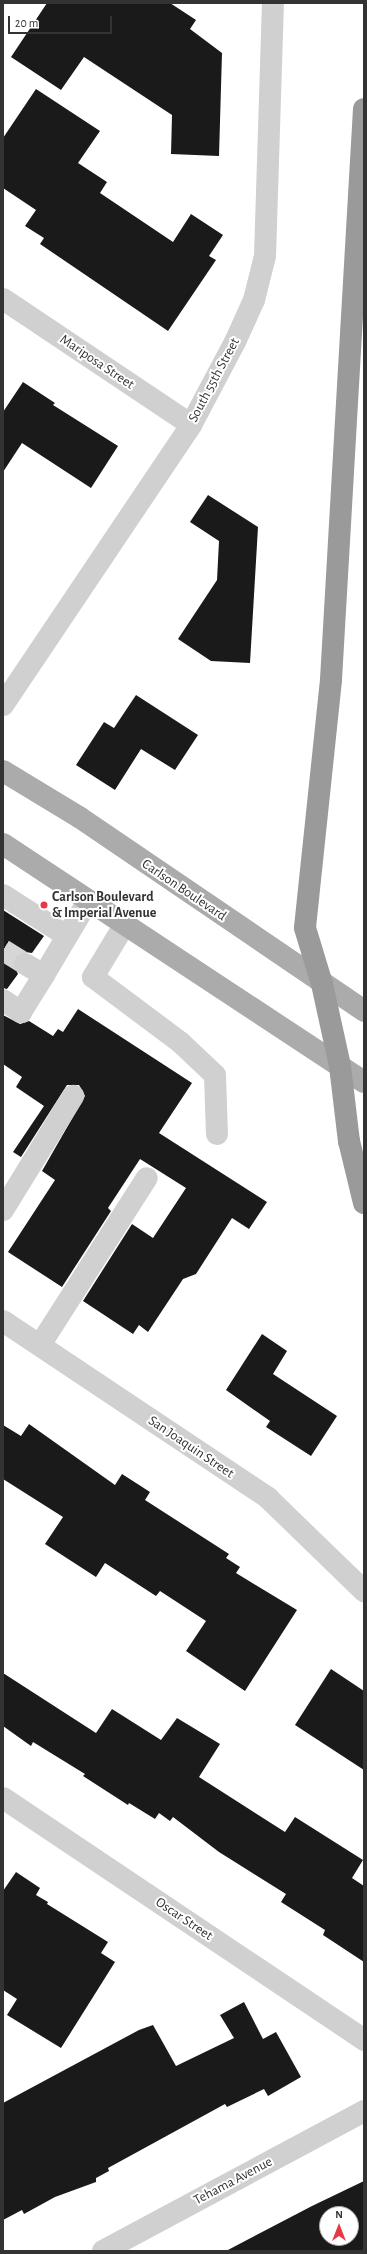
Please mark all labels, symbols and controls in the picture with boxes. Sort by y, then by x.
scale bar [10,8,114,34]
text: 20 m [15,17,38,29]
street label: Mariposa Street [57,331,137,393]
street label: South 55th Street [185,335,243,425]
street label: Carlson Boulevard [139,856,229,924]
place label: Carlson Boulevard & Imperial Avenue [52,889,156,922]
marker: Carlson Boulevard & Imperial Avenue [39,900,49,910]
street label: San Joaquin Street [145,1412,237,1482]
street label: Oscar Street [152,1894,216,1944]
street label: Tehama Avenue [191,2153,275,2209]
north arrow [319,2206,359,2246]
text: N [335,2209,343,2220]

